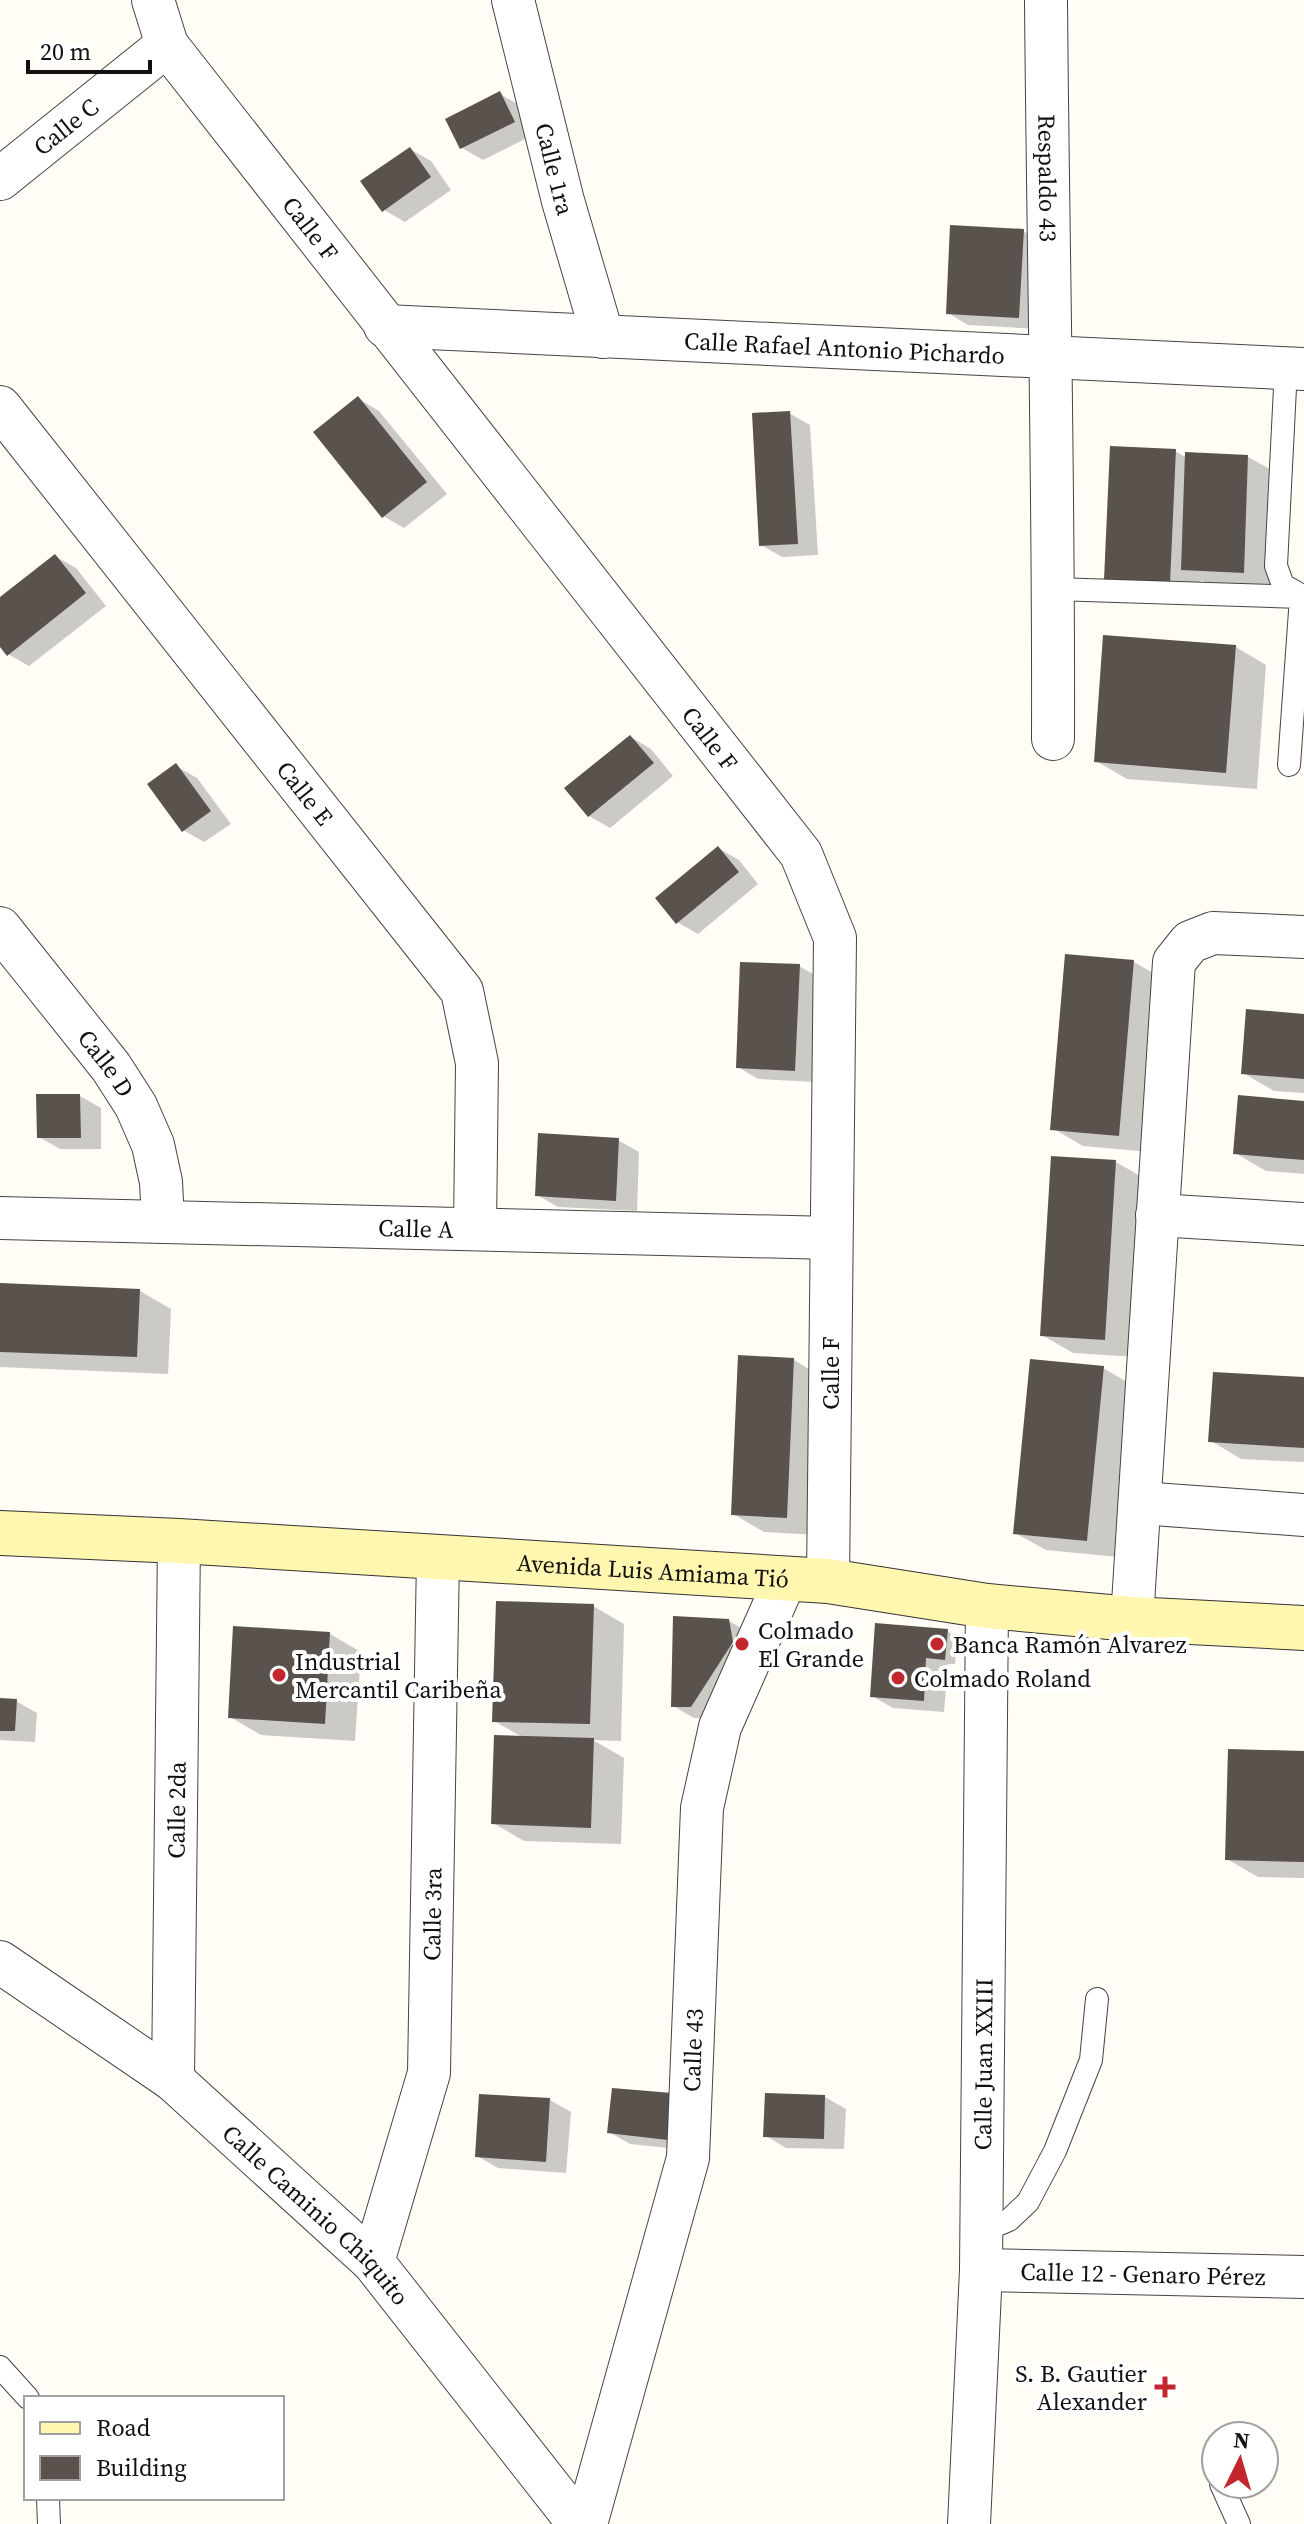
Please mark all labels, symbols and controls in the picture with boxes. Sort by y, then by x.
scale bar [28,24,150,74]
text: 20 m [40,35,91,68]
street label: Calle C [26,90,105,163]
street label: Respaldo 43 [1031,114,1065,242]
street label: Calle 1ra [528,119,583,220]
street label: Calle F [275,189,346,267]
street label: Calle Rafael Antonio Pichardo [683,324,1006,371]
street label: Calle F [675,699,746,777]
street label: Calle E [269,754,341,832]
street label: Calle D [71,1022,142,1103]
street label: Calle A [378,1211,454,1245]
street label: Calle F [814,1336,847,1410]
street label: Avenida Luis Amiama Tió [516,1545,790,1595]
place label: Colmado El Grande [758,1614,864,1675]
place label: Banca Ramón Alvarez [953,1628,1187,1661]
marker: Colmado El Grande [733,1635,751,1653]
marker: Banca Ramón Alvarez [928,1635,946,1653]
place label: Industrial Mercantil Caribeña [295,1645,502,1706]
place label: Colmado Roland [914,1662,1091,1695]
marker: Industrial Mercantil Caribeña [270,1666,288,1684]
marker: Colmado Roland [889,1669,907,1687]
street label: Calle 2da [159,1760,193,1859]
street label: Calle 3ra [414,1866,449,1961]
street label: Calle Juan XXIII [966,1978,1000,2150]
street label: Calle 43 [674,2008,710,2092]
street label: Calle Caminio Chiquito [215,2117,417,2312]
street label: Calle 12 - Genaro Pérez [1020,2254,1266,2293]
place label: S. B. Gautier Alexander [1015,2357,1147,2418]
marker: S. B. Gautier Alexander [1154,2376,1176,2398]
legend [24,2396,284,2500]
text: Road [96,2411,151,2444]
north arrow [1200,2420,1280,2500]
text: N [1232,2424,1251,2456]
text: Building [96,2451,187,2484]

